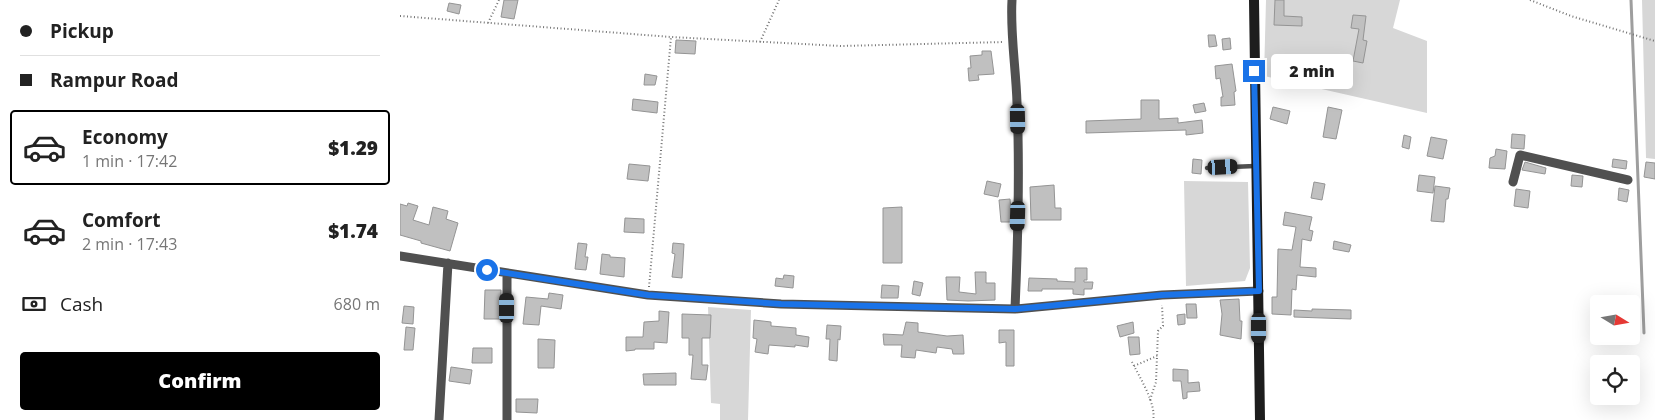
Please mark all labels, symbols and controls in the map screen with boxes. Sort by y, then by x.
text: Pickup [50,18,114,44]
callout: 2 min [1272,54,1354,88]
route end [1243,60,1265,82]
text: 2 min [1289,60,1335,82]
text: Rampur Road [50,67,179,93]
car [1010,104,1025,134]
text: Economy [82,124,168,150]
icon: car [22,125,67,170]
text: $1.29 [328,135,378,161]
text: 1 min · 17:42 [82,150,177,172]
car [1207,159,1238,175]
car [1009,201,1026,231]
text: Comfort [82,207,161,233]
icon: car [22,208,67,253]
text: $1.74 [328,218,378,244]
text: 2 min · 17:43 [82,233,177,255]
route start [476,259,498,281]
icon: cash [20,290,48,318]
text: Cash [60,291,103,317]
text: 680 m [334,293,380,315]
car [499,293,514,323]
north arrow [1590,295,1640,345]
map controls [1590,295,1640,405]
car [1251,313,1266,343]
button: Confirm [20,352,380,410]
button: locate [1590,355,1640,405]

